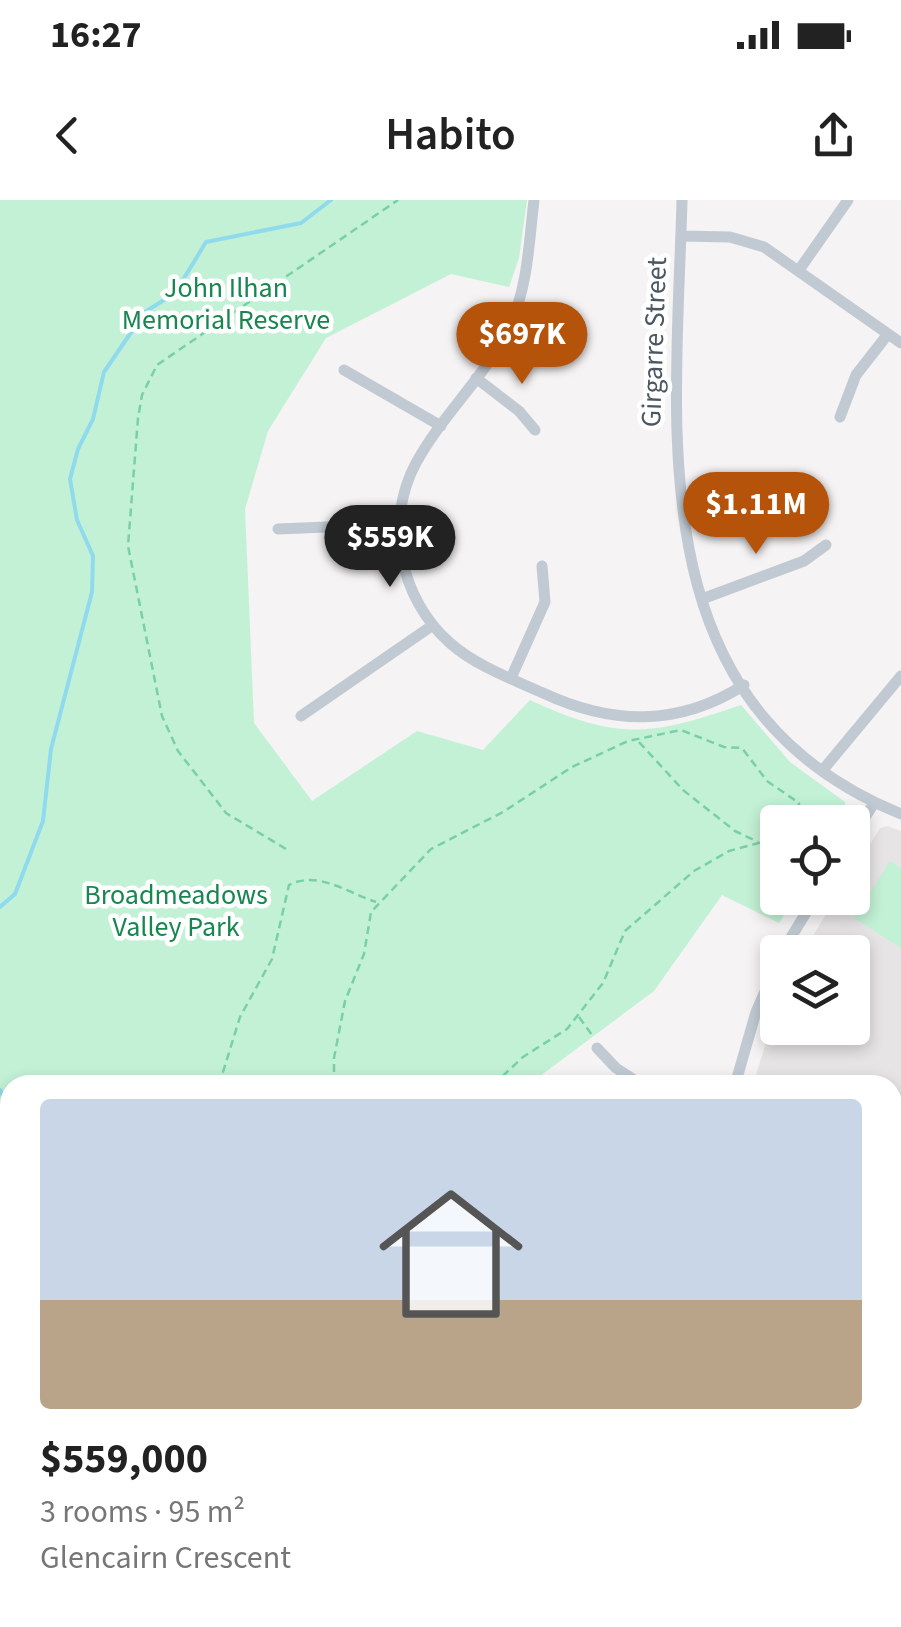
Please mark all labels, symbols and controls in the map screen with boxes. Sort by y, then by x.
text: 16:27 [50,8,142,62]
text: Habito [385,103,516,167]
icon: back [40,108,95,163]
icon: share [806,108,861,163]
street label: Girgarre Street [631,256,677,428]
park label: John Ilhan Memorial Reserve [122,268,330,340]
pin: $697K [452,302,592,387]
text: $697K [478,311,566,357]
pin: $1.11M [675,472,837,557]
text: $1.11M [705,481,807,527]
pin: $559K [320,505,460,590]
text: $559K [346,514,434,560]
map controls [760,805,870,1045]
button: locate [760,805,870,915]
park label: Broadmeadows Valley Park [84,875,268,947]
button: layers [760,935,870,1045]
icon: home [361,1164,541,1344]
text: $559,000 [40,1429,208,1489]
text: 3 rooms · 95 m² [40,1489,245,1535]
text: Glencairn Crescent [40,1535,291,1581]

